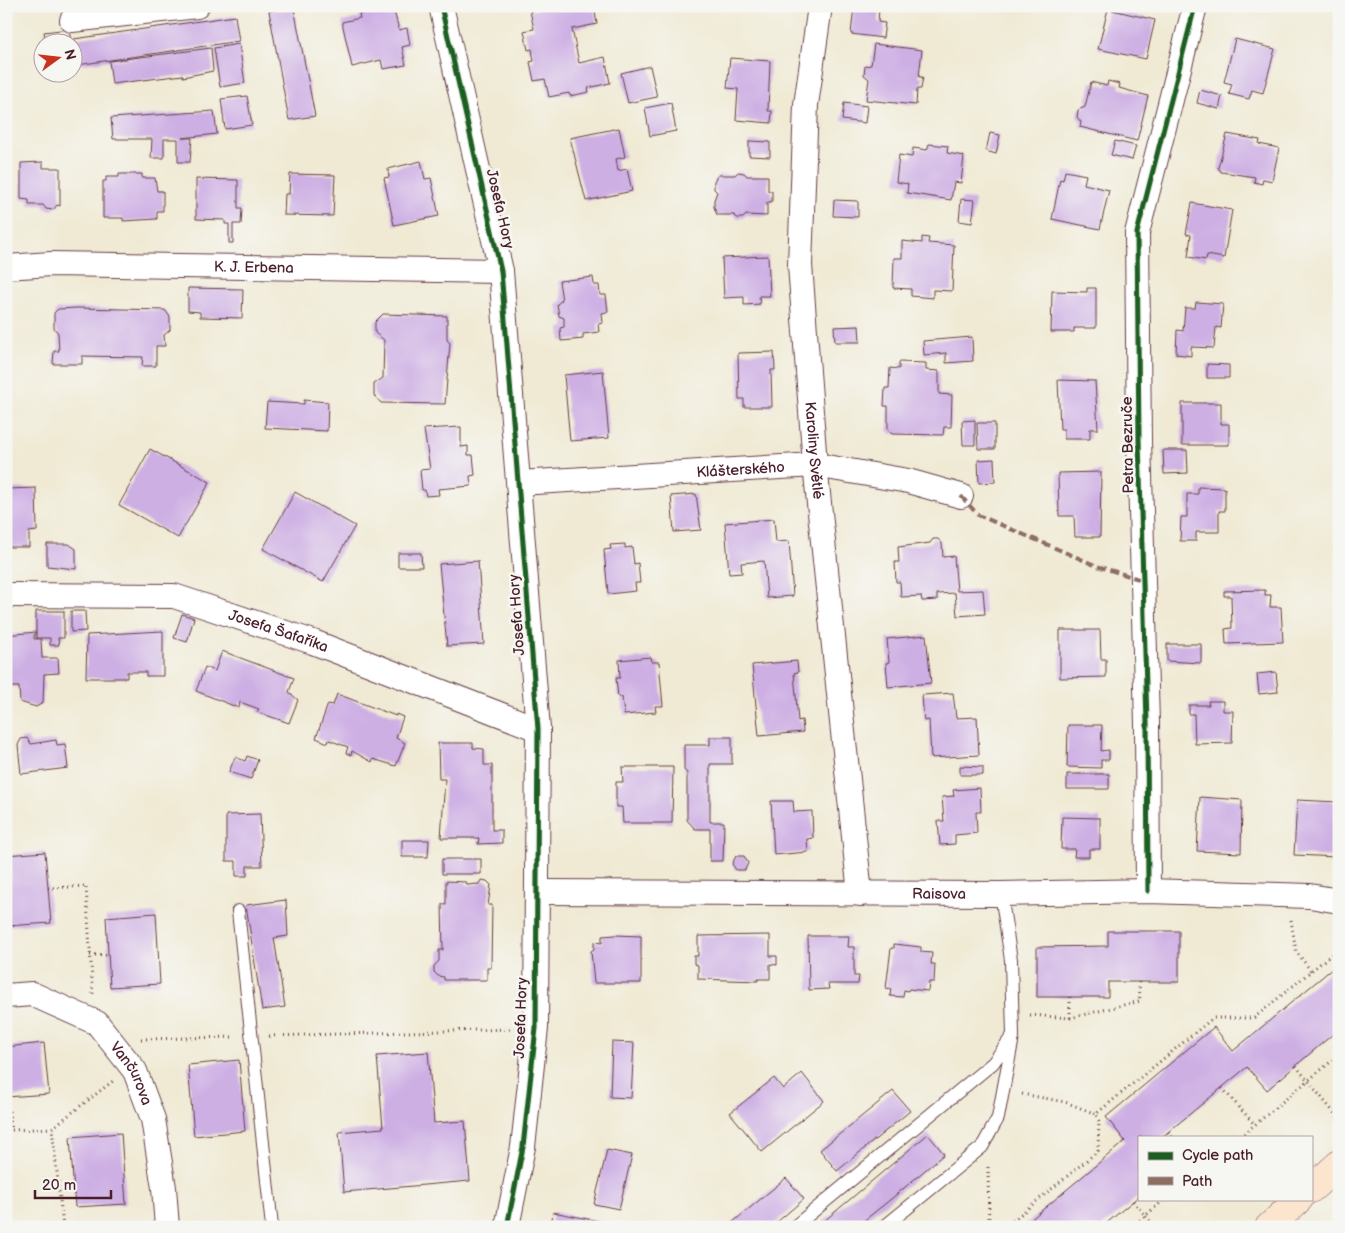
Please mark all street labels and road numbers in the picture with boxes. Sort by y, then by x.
street label: Josefa Hory [482,167,518,251]
street label: K. J. Erbena [214,257,294,277]
street label: Petra Bezruče [1118,396,1138,494]
street label: Karoliny Světlé [801,401,828,500]
street label: Klášterského [696,457,785,482]
street label: Josefa Hory [505,574,529,656]
street label: Josefa Šafaříka [226,605,331,657]
street label: Raisova [912,884,966,903]
street label: Josefa Hory [510,977,532,1059]
street label: Vančurova [106,1038,156,1108]

